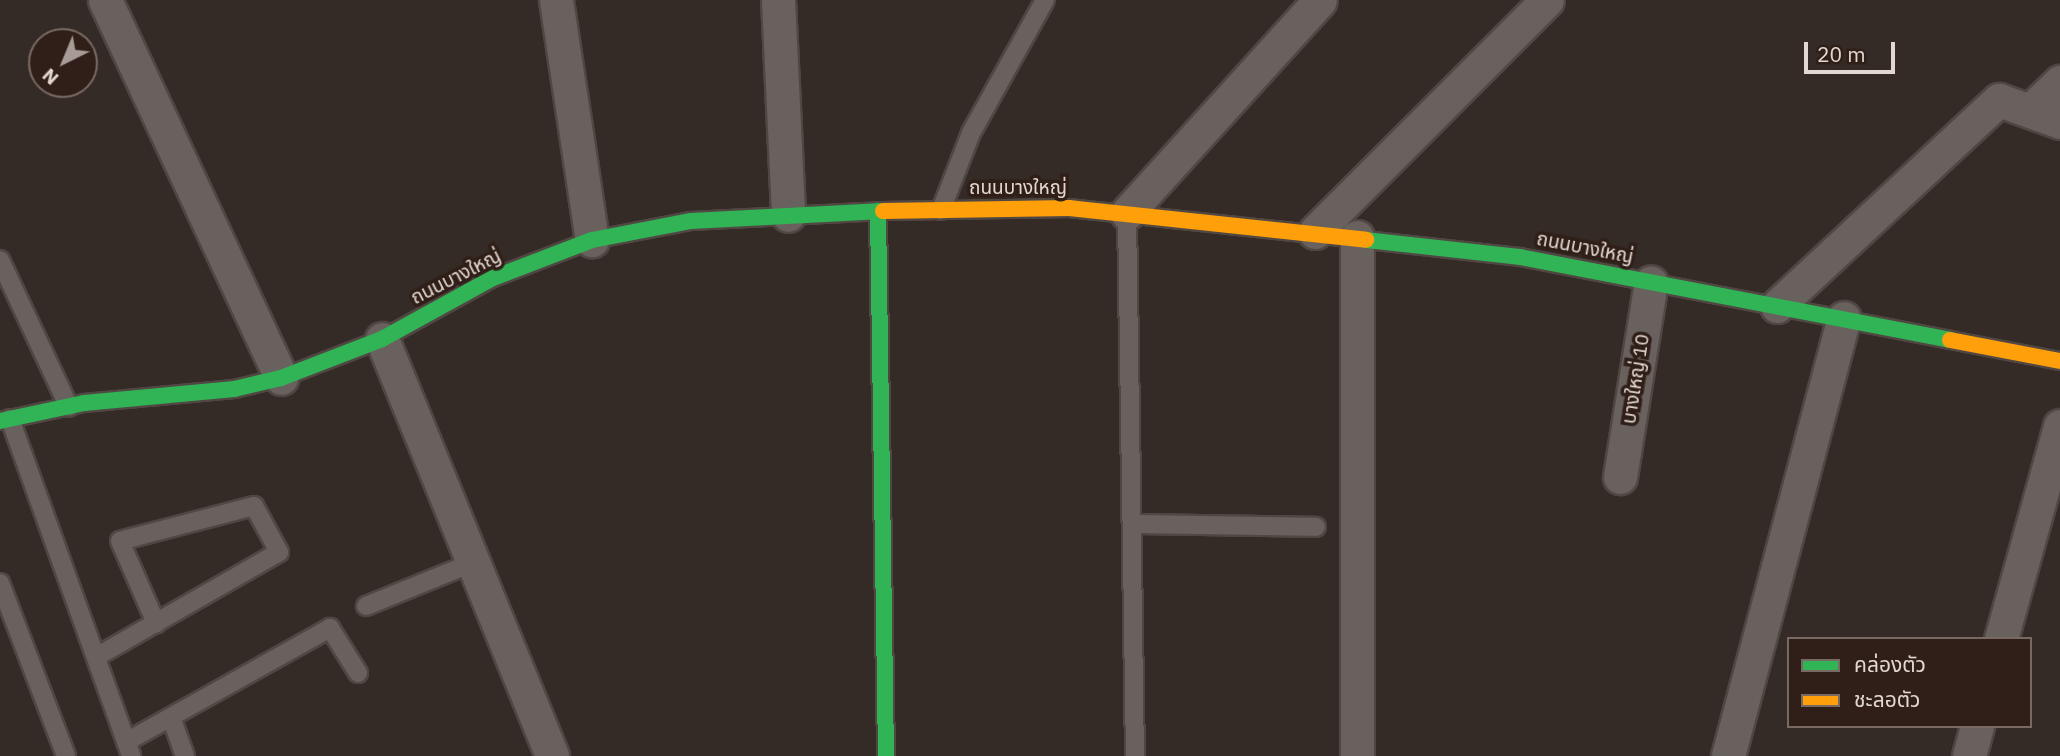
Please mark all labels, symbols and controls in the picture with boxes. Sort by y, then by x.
north arrow [28,28,98,98]
scale bar [1808,28,1899,72]
text: 20 m [1817,40,1866,68]
text: N [37,63,63,90]
street label: ถนนบางใหญ่ [969,177,1067,199]
street label: ถนนบางใหญ่ [1535,227,1635,269]
street label: ถนนบางใหญ่ [407,245,505,309]
street label: บางใหญ่ 10 [1618,332,1654,426]
legend [1787,637,2032,728]
text: คล่องตัว [1854,650,1926,678]
text: ชะลอตัว [1854,685,1920,713]

